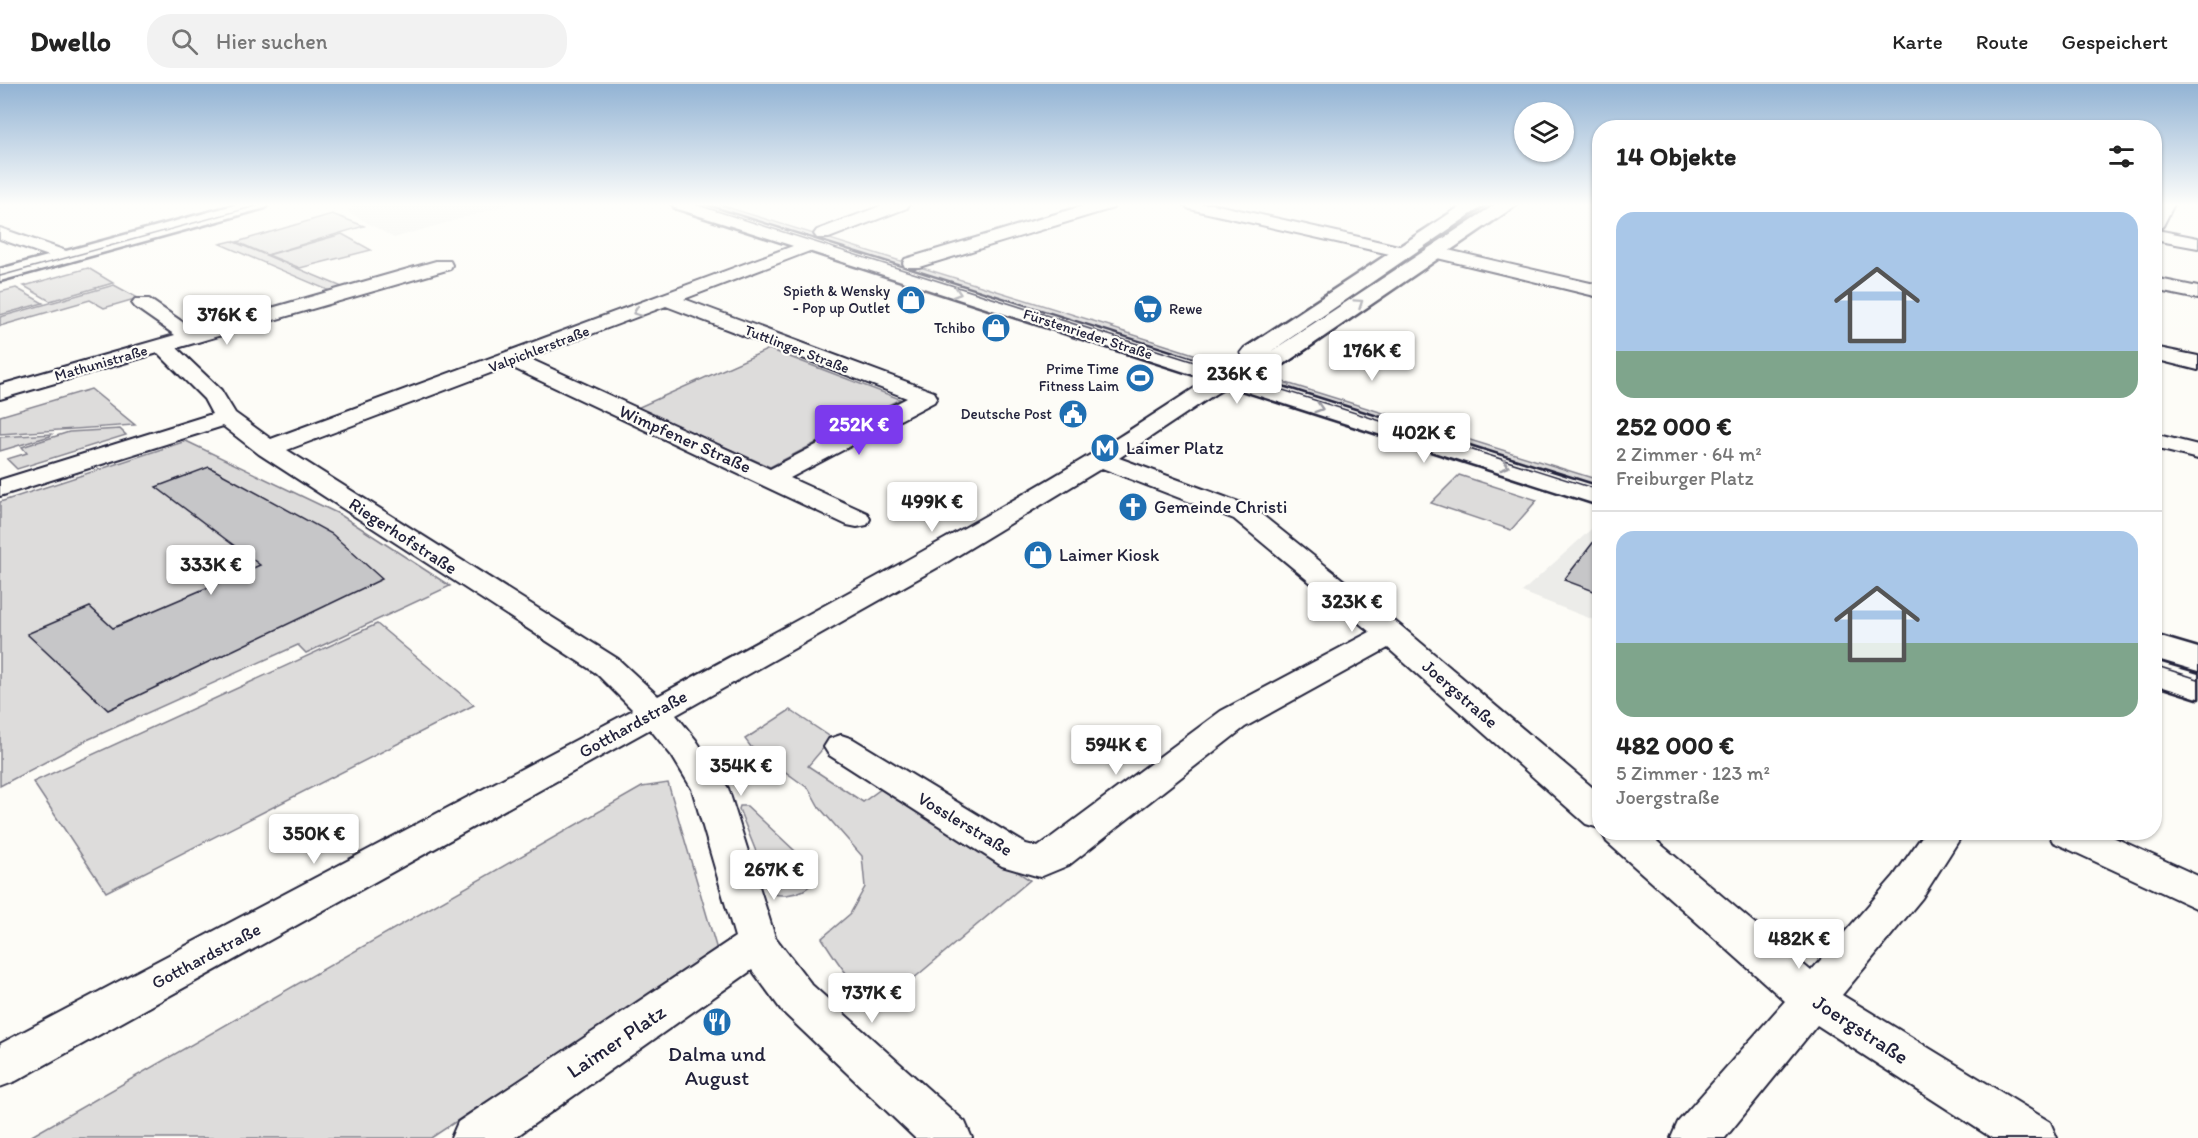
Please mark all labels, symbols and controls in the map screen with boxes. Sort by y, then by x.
search box [147,14,567,68]
text: Dwello [30,24,111,58]
icon: search [168,25,201,58]
text: Hier suchen [216,28,327,55]
text: Karte [1892,29,1943,54]
text: Route [1976,29,2029,54]
text: Gespeichert [2062,29,2168,54]
map controls [1514,102,1574,162]
button: layers [1514,102,1574,162]
text: 14 Objekte [1616,140,1736,172]
icon: filters [2105,140,2138,173]
icon: home [1823,251,1931,359]
place label: Spieth & Wensky - Pop up Outlet [783,282,890,317]
shop icon: Spieth & Wensky - Pop up Outlet [895,284,927,316]
one-way arrow [951,285,962,298]
supermarket icon: Rewe [1132,293,1164,325]
pin: 376K € [178,295,276,346]
one-way arrow [1353,299,1364,310]
place label: Rewe [1169,300,1202,318]
text: 376K € [197,302,257,326]
one-way arrow [632,305,643,317]
street label: Fürstenrieder Straße [1021,305,1155,363]
shop icon: Tchibo [980,312,1012,344]
place label: Tchibo [934,319,975,337]
street label: Tuttlinger Straße [742,321,852,377]
street label: Valpichlerstraße [486,322,592,376]
pin: 176K € [1323,331,1421,382]
text: 176K € [1343,338,1401,362]
street label: Mathunistraße [53,341,149,385]
pin: 236K € [1188,354,1286,405]
place label: Prime Time Fitness Laim [1039,360,1119,395]
text: 236K € [1207,361,1267,385]
sports icon: Prime Time Fitness Laim [1124,362,1156,394]
public building icon: Deutsche Post [1057,398,1089,430]
street label: Wimpfener Straße [616,400,754,478]
one-way arrow [1313,400,1324,413]
pin: 252K € [810,405,908,456]
place label: Deutsche Post [961,405,1052,423]
text: 252 000 € [1616,410,1732,442]
text: 252K € [829,412,889,436]
pin: 402K € [1375,413,1473,464]
text: 402K € [1392,420,1456,444]
metro station icon: Laimer Platz [1089,432,1121,464]
place label: Laimer Platz [1126,437,1223,459]
text: 2 Zimmer · 64 m² [1616,442,1762,466]
one-way arrow [1499,459,1510,471]
text: Freiburger Platz [1616,466,1754,490]
pin: 499K € [883,482,981,533]
text: 499K € [901,489,963,513]
church icon: Gemeinde Christi [1117,491,1149,523]
street label: Riegerhofstraße [345,493,461,579]
place label: Gemeinde Christi [1154,496,1287,518]
shop icon: Laimer Kiosk [1022,539,1054,571]
place label: Laimer Kiosk [1059,544,1160,566]
pin: 333K € [162,545,260,596]
text: 333K € [180,552,242,576]
icon: home [1823,570,1931,678]
pin: 323K € [1303,582,1401,633]
text: 323K € [1321,589,1383,613]
street label: Joergstraße [1418,655,1502,733]
street label: Gotthardstraße [575,685,691,763]
pin: 594K € [1067,725,1165,776]
text: 482 000 € [1616,729,1734,761]
text: 594K € [1085,732,1147,756]
pin: 354K € [692,746,790,797]
text: 354K € [710,753,772,777]
text: 5 Zimmer · 123 m² [1616,761,1770,785]
text: Joergstraße [1616,785,1719,809]
street label: Vosslerstraße [914,787,1016,861]
pin: 350K € [265,814,363,865]
text: 350K € [283,821,345,845]
pin: 267K € [725,850,823,901]
text: 267K € [744,857,804,881]
street label: Gotthardstraße [148,918,264,994]
pin: 482K € [1750,919,1848,970]
text: 482K € [1768,926,1830,950]
pin: 737K € [823,973,921,1024]
text: 737K € [842,980,902,1004]
street label: Joergstraße [1809,989,1913,1069]
street label: Laimer Platz [562,999,670,1083]
restaurant icon: Dalma und August [701,1006,733,1038]
place label: Dalma und August [668,1041,766,1090]

